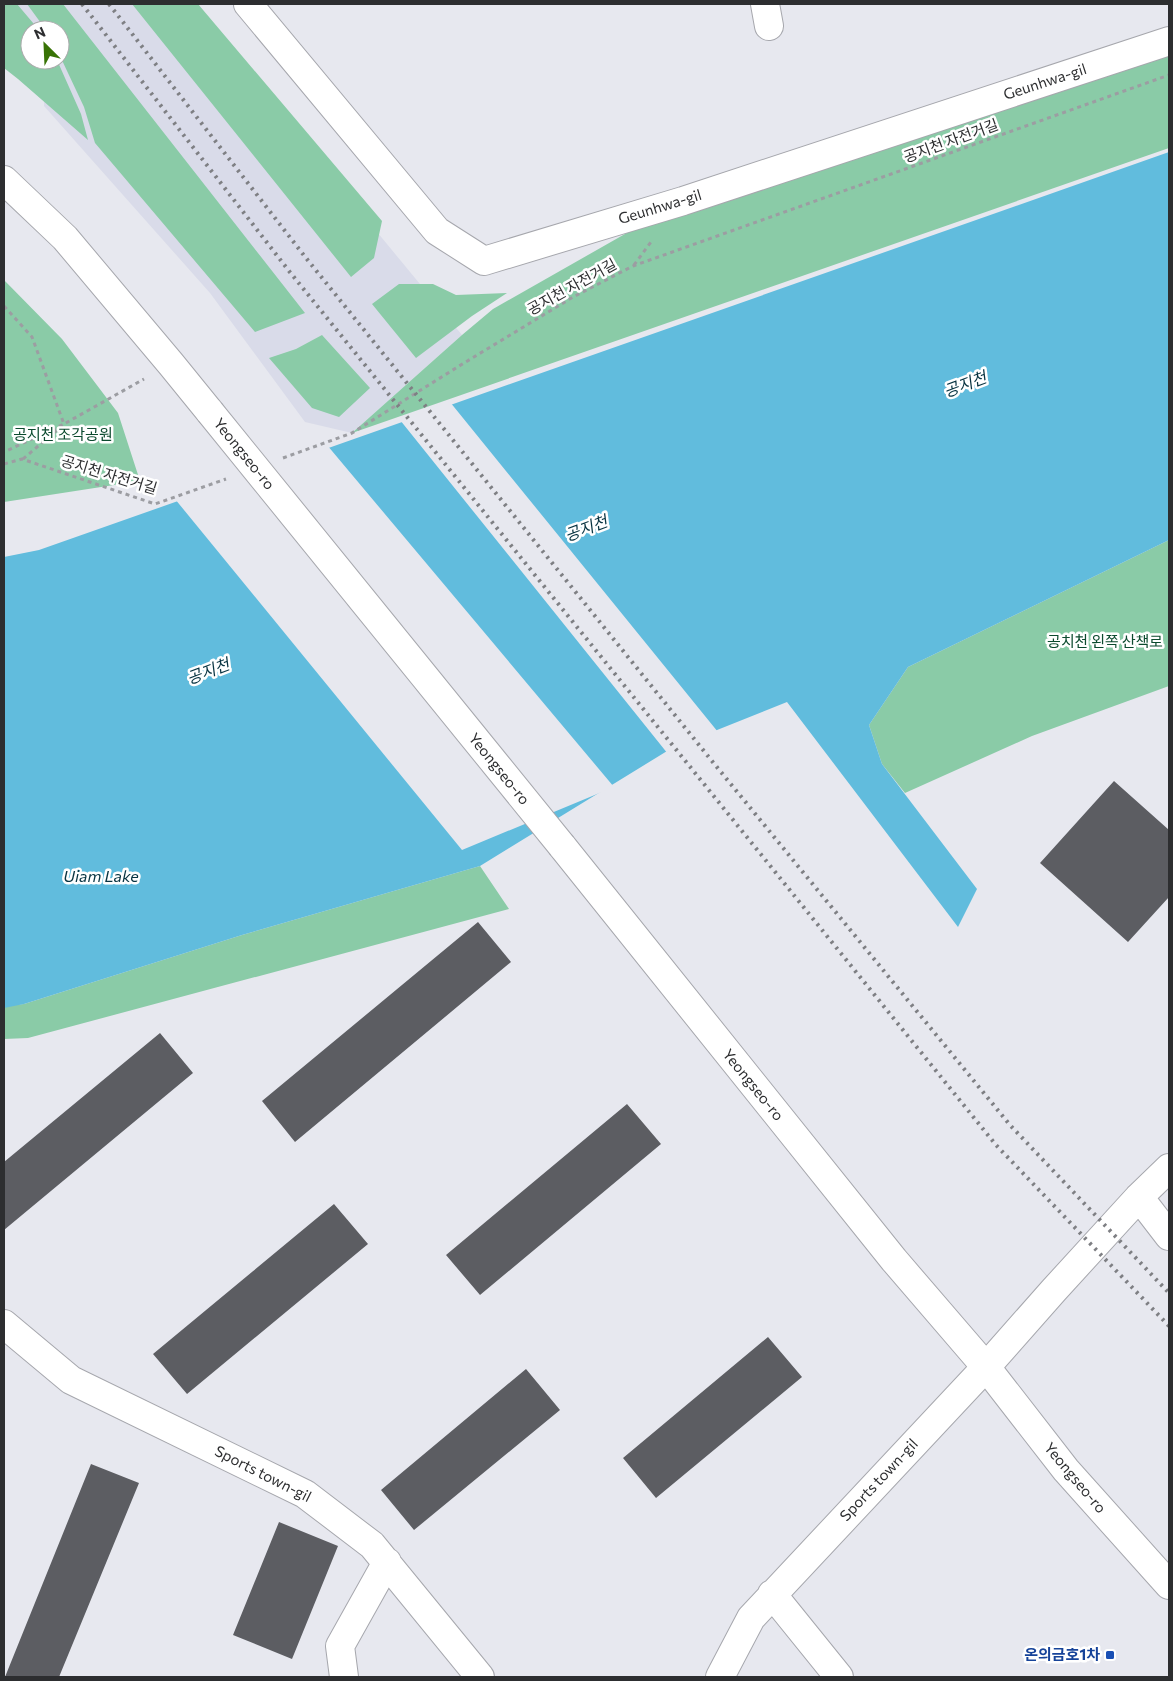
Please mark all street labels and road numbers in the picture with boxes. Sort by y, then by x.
street label: Geunhwa-gil [1001,59,1088,103]
street label: 공지천 자전거길 [901,115,1000,166]
street label: Geunhwa-gil [616,185,704,227]
street label: 공지천 자전거길 [524,254,619,318]
street label: Yeongseo-ro [210,414,279,493]
street label: 공지천 자전거길 [59,451,159,497]
street label: Yeongseo-ro [465,729,534,808]
street label: Yeongseo-ro [719,1045,788,1124]
street label: Sports town-gil [836,1434,921,1524]
street label: Yeongseo-ro [1041,1438,1111,1516]
street label: Sports town-gil [212,1441,315,1505]

